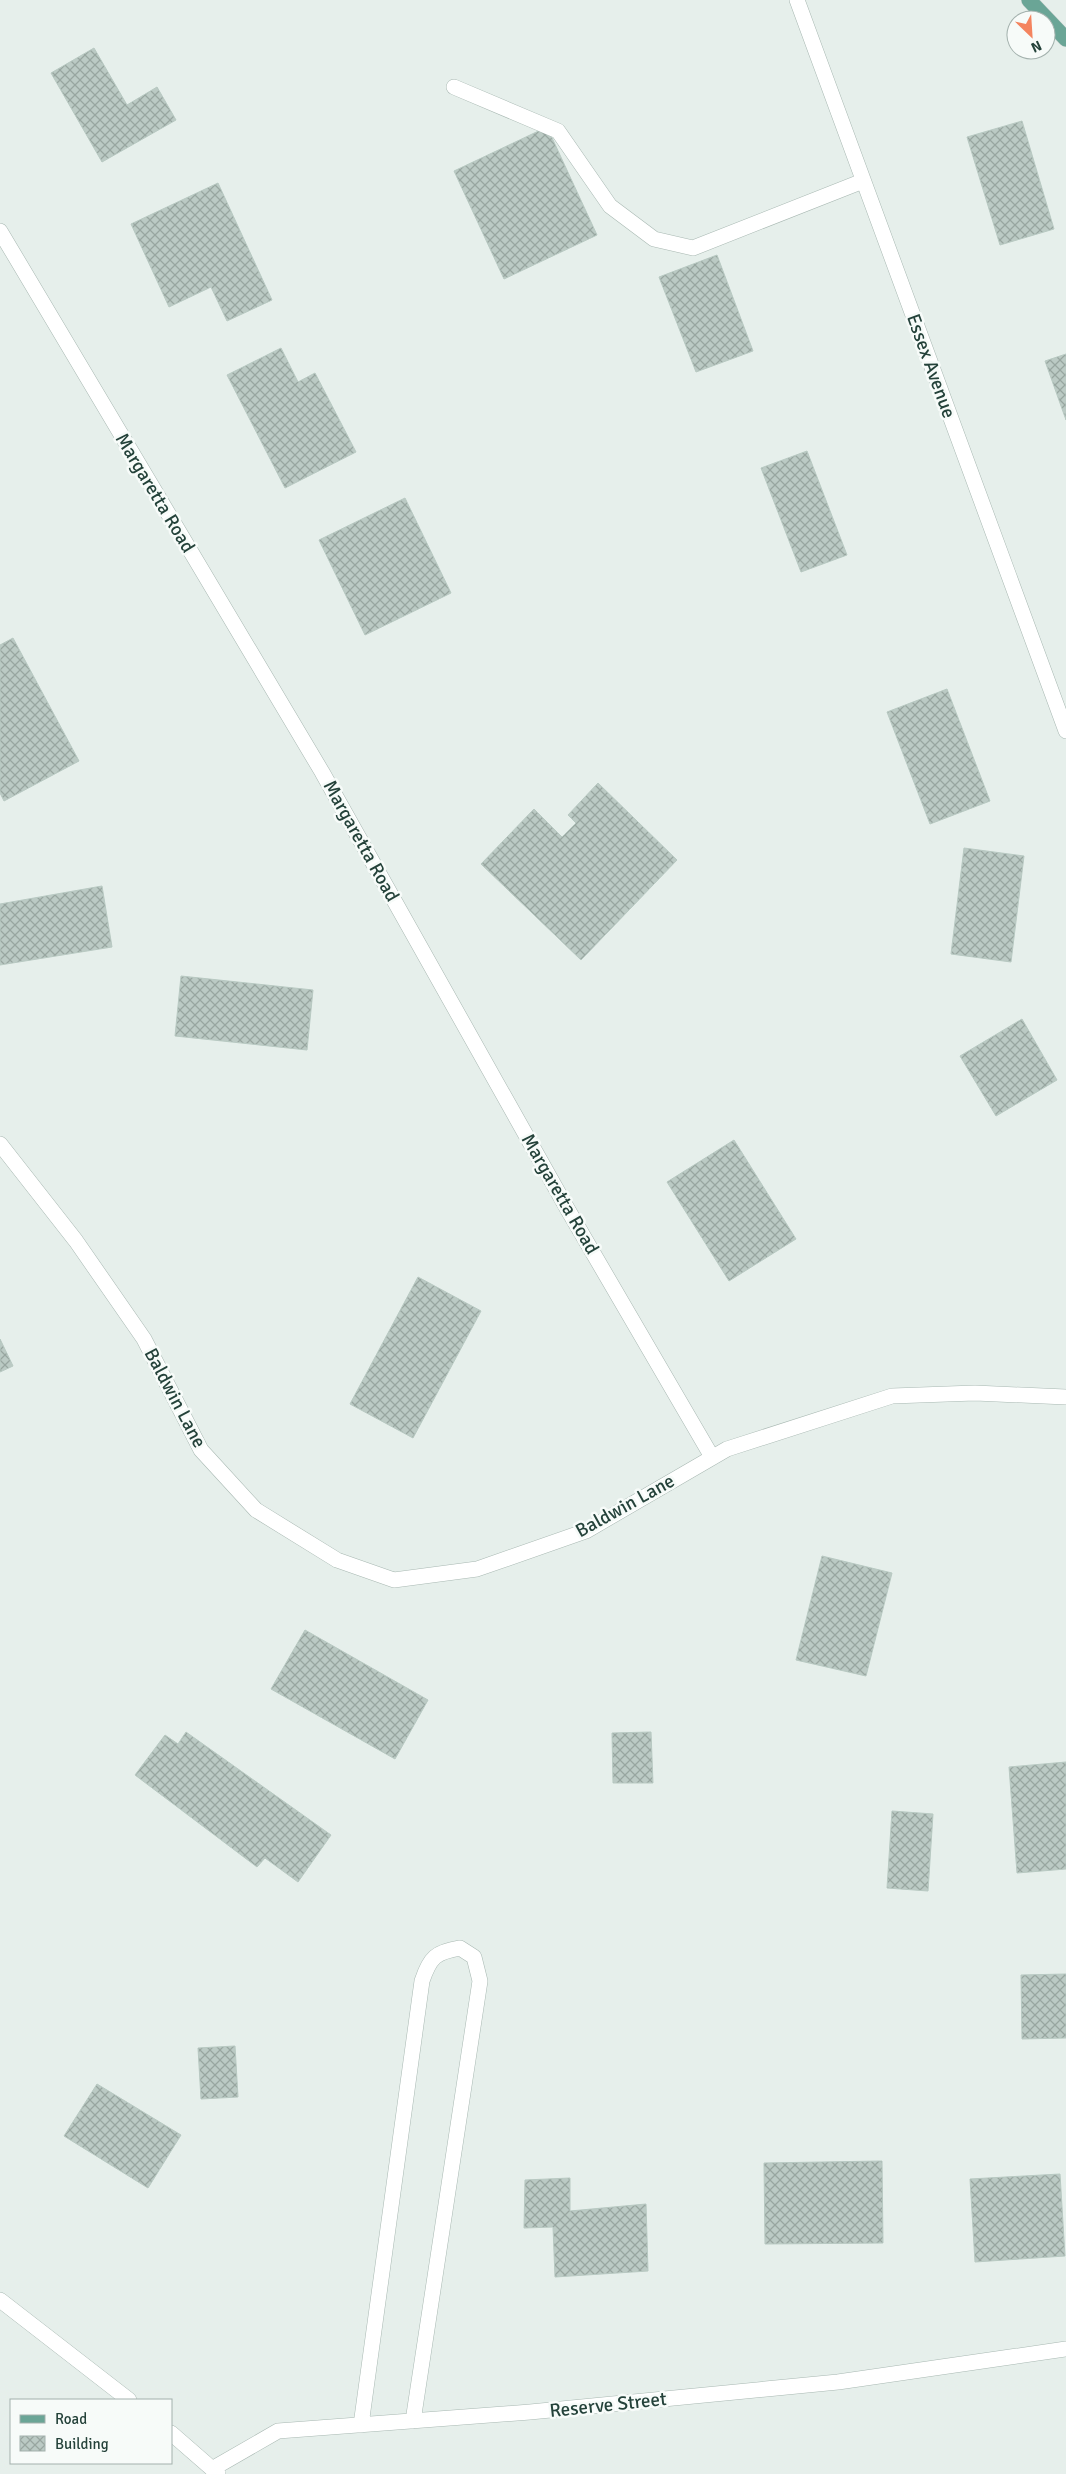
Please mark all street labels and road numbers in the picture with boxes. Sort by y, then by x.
street label: Essex Avenue [901,311,961,421]
street label: Margaretta Road [110,429,200,557]
street label: Margaretta Road [318,776,404,906]
street label: Margaretta Road [516,1129,604,1259]
street label: Baldwin Lane [139,1344,211,1452]
street label: Baldwin Lane [571,1469,679,1543]
street label: Reserve Street [548,2387,668,2423]

